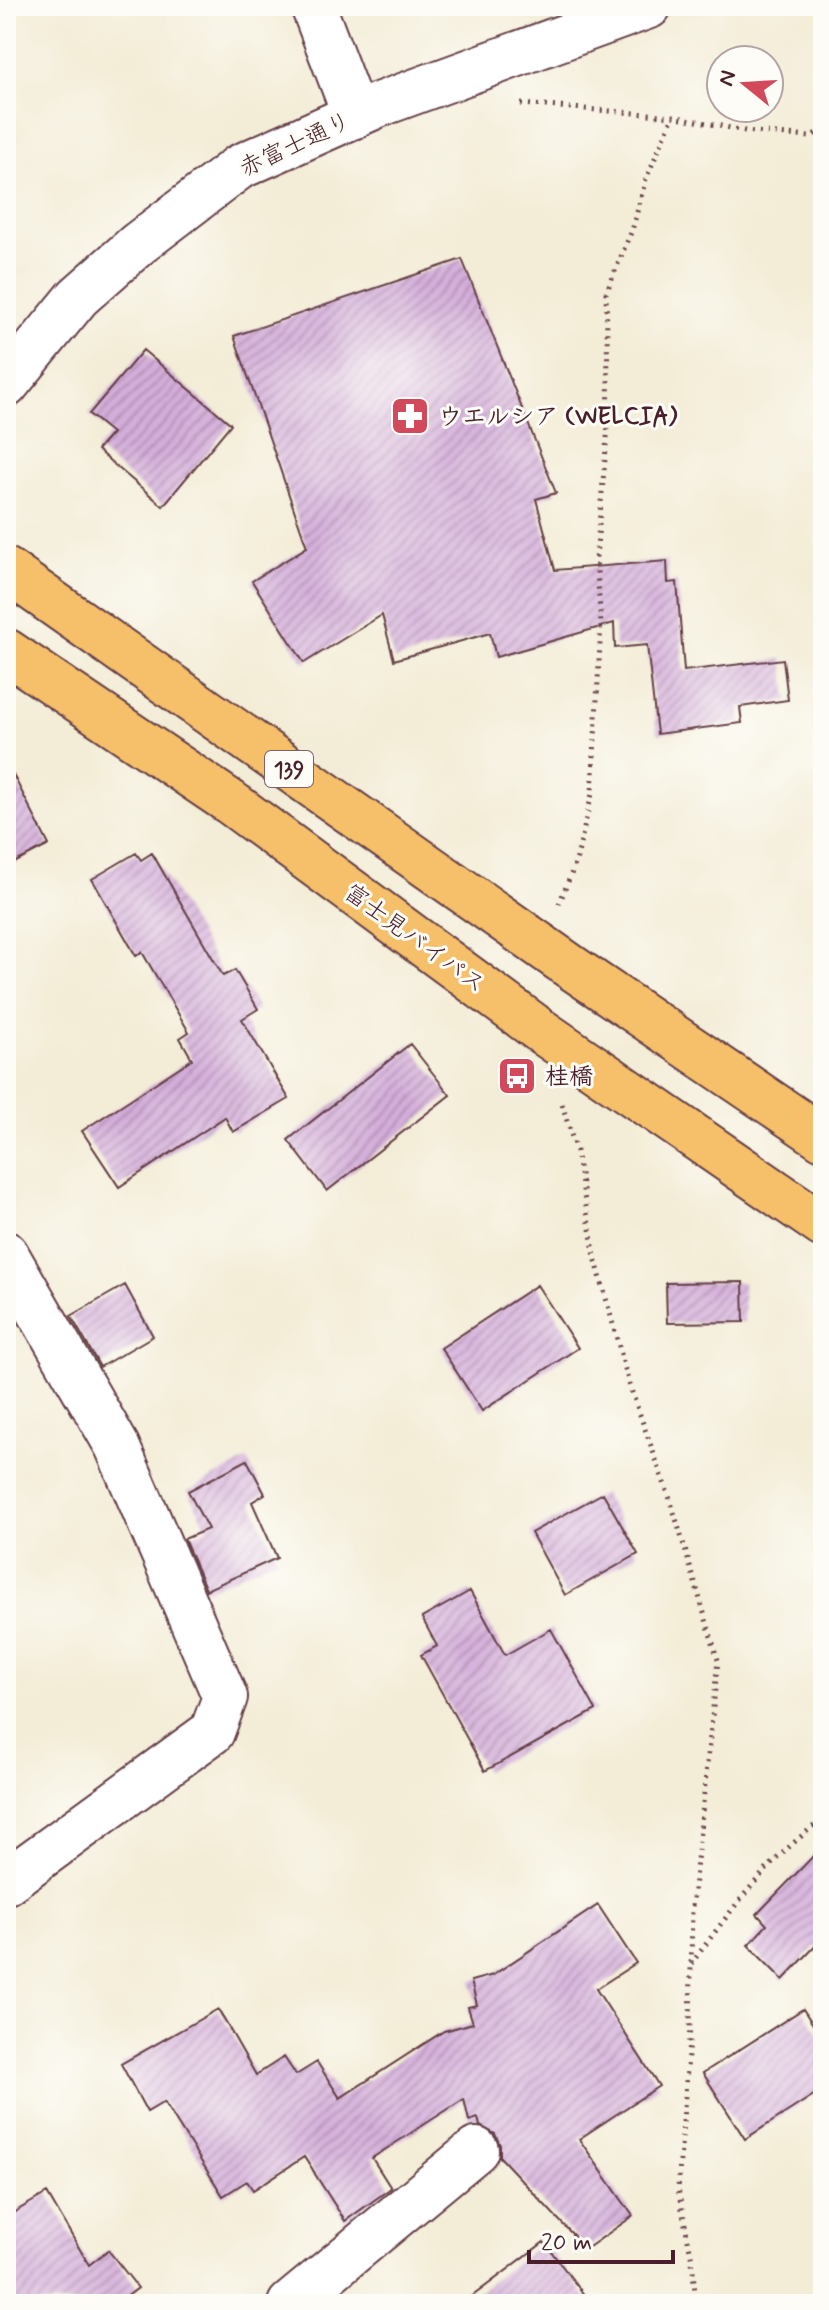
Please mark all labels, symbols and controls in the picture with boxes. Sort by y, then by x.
north arrow [705,44,785,124]
text: N [712,67,743,90]
street label: 赤富士通り [235,106,357,185]
pharmacy icon: ウエルシア (WELCIA) [389,395,431,437]
place label: ウエルシア (WELCIA) [438,402,678,433]
road number: 139 [265,751,313,787]
street label: 富士見バイパス [337,877,491,1001]
bus stop icon: 桂橋 [496,1055,538,1097]
place label: 桂橋 [545,1062,593,1093]
scale bar [529,2214,673,2264]
text: 20 m [541,2228,592,2259]

